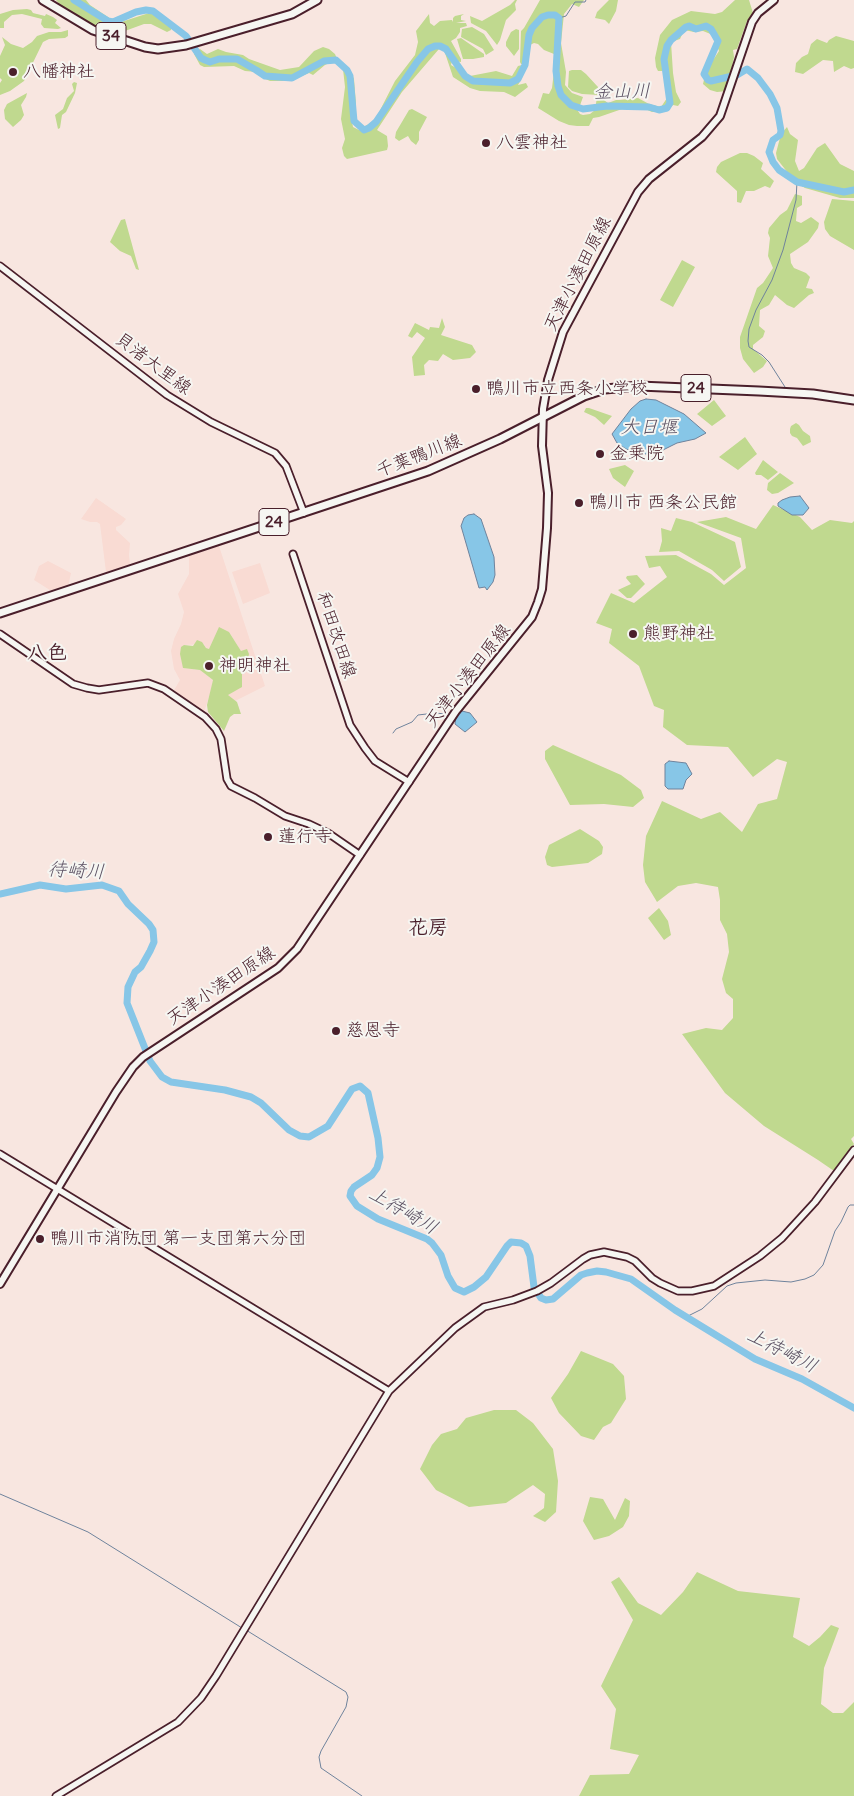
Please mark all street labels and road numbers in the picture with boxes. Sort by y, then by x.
road number: 34 [96,22,126,50]
street label: 天津小湊田原線 [540,213,616,335]
street label: 貝渚大里線 [111,328,195,400]
road number: 24 [681,374,711,402]
street label: 千葉鴨川線 [373,430,465,482]
road number: 24 [259,508,289,536]
street label: 和田改田線 [312,589,360,681]
street label: 天津小湊田原線 [421,620,515,732]
street label: 天津小湊田原線 [163,942,279,1030]

